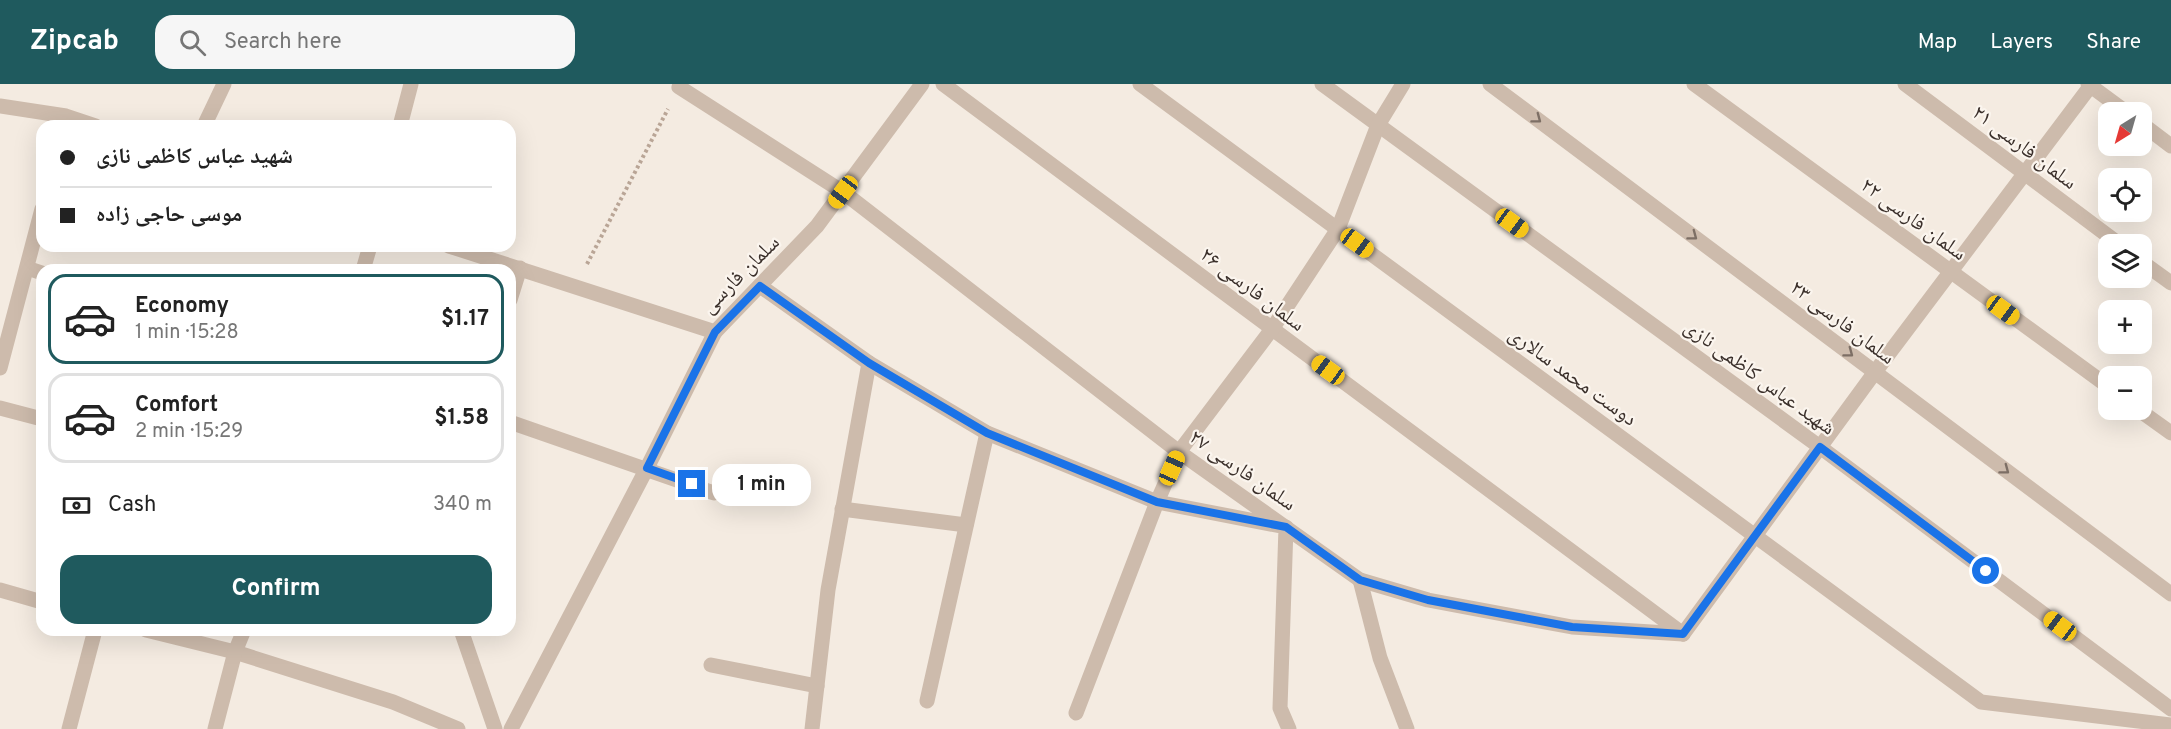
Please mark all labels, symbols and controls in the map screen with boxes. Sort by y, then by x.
search box [155,15,575,69]
text: Zipcab [30,24,119,60]
icon: search [176,26,209,59]
text: Search here [224,29,341,56]
text: Map [1918,29,1957,56]
text: Layers [1990,29,2053,56]
text: Share [2086,29,2141,56]
street label: سلمان فارسی ۲۱ [1966,100,2082,196]
north arrow [2098,102,2152,156]
map controls [2098,102,2152,420]
one-way arrow [1530,112,1541,123]
text: شهید عباس کاظمی نازی [96,144,293,171]
button: locate [2098,168,2152,222]
car [825,172,861,212]
street label: سلمان فارسی ۲۲ [1855,173,1971,268]
text: موسی حاجی زاده [96,202,242,229]
car [1492,205,1532,241]
car [1337,225,1377,261]
one-way arrow [1687,229,1698,240]
street label: سلمان فارسی [696,230,786,320]
button: layers [2098,234,2152,288]
street label: سلمان فارسی ۲۶ [1194,242,1310,338]
street label: سلمان فارسی ۲۳ [1784,275,1900,371]
icon: car [63,292,117,346]
car [1983,292,2023,328]
text: Economy [135,293,229,320]
button: + [2098,300,2152,354]
text: $1.17 [441,306,489,333]
street label: شهید عباس کاظمی نازی [1678,314,1840,442]
text: 1 min · 15:28 [135,320,239,346]
street label: دوست محمد سالاری [1502,321,1642,433]
one-way arrow [1843,346,1854,357]
car [1308,352,1348,388]
button: − [2098,366,2152,420]
icon: car [63,391,117,445]
text: Comfort [135,392,218,419]
text: $1.58 [434,405,489,432]
text: 2 min · 15:29 [135,419,243,445]
street label: سلمان فارسی ۲۷ [1183,424,1301,518]
car [1156,448,1188,488]
one-way arrow [1999,462,2010,473]
callout: 1 min [713,463,812,505]
route end [678,470,705,497]
text: 1 min [737,472,786,498]
icon: cash [60,489,93,522]
text: Cash [108,492,157,519]
text: 340 m [433,492,492,518]
button: Confirm [60,555,492,624]
route start [1972,557,1999,584]
car [2040,608,2080,644]

